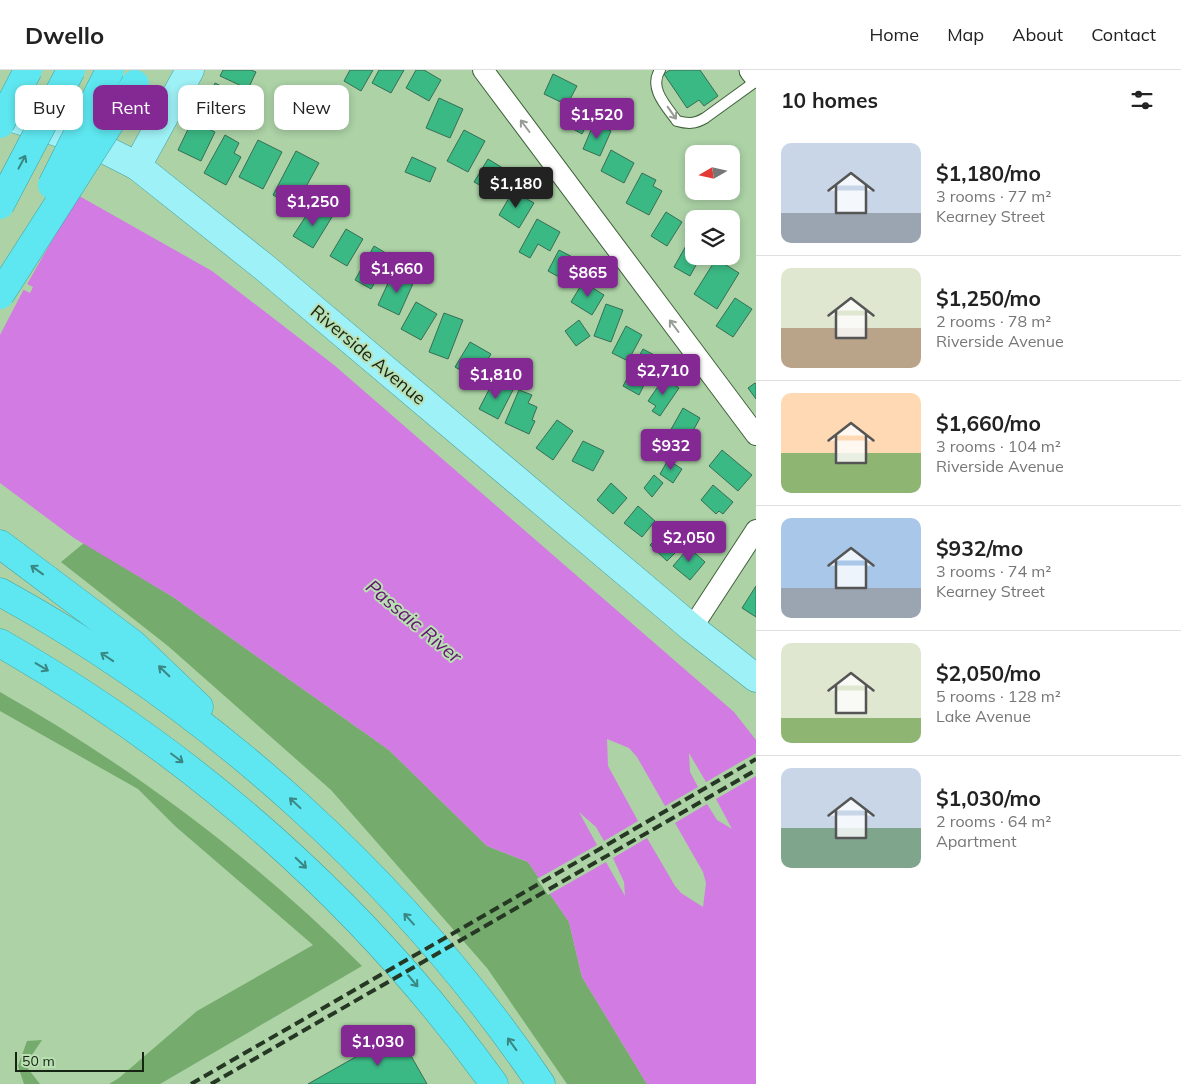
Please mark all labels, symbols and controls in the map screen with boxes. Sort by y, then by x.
text: Dwello [25,20,104,50]
text: Home [869,23,919,46]
text: Map [947,23,984,46]
text: About [1012,23,1063,46]
text: Contact [1091,23,1156,46]
chip: Buy [15,85,83,130]
chip: Rent [93,85,168,130]
chip: Filters [178,85,264,130]
chip: New [274,85,349,130]
icon: filters [1128,86,1156,114]
text: 10 homes [781,87,878,113]
pin: $1,520 [556,98,638,140]
text: $1,520 [571,104,623,124]
one-way arrow [667,106,677,120]
one-way arrow [519,120,530,133]
north arrow [685,145,740,200]
map controls [685,145,740,265]
one-way arrow [18,155,27,170]
text: $1,180/mo [936,160,1041,186]
icon: home [821,163,881,223]
pin: $1,180 [475,166,557,209]
text: $1,180 [490,173,542,193]
pin: $1,250 [272,184,354,227]
text: 3 rooms · 77 m² [936,186,1051,206]
text: $1,250 [287,191,339,211]
text: Kearney Street [936,206,1045,226]
button: layers [685,210,740,265]
pin: $1,660 [356,252,438,294]
pin: $865 [558,256,618,298]
text: $1,660 [371,258,423,278]
text: $865 [569,262,607,282]
text: $1,250/mo [936,285,1041,311]
icon: home [821,288,881,348]
street label: Riverside Avenue [306,300,431,410]
text: 2 rooms · 78 m² [936,311,1051,331]
one-way arrow [669,320,680,333]
text: Riverside Avenue [936,331,1064,351]
pin: $2,710 [622,354,704,396]
pin: $1,810 [455,358,537,400]
text: $2,710 [637,360,689,380]
text: $1,810 [470,364,522,384]
text: $1,660/mo [936,410,1041,436]
icon: home [821,413,881,473]
pin: $932 [641,428,701,471]
text: $932 [652,435,690,455]
text: 3 rooms · 104 m² [936,436,1061,456]
text: Riverside Avenue [936,456,1064,476]
pin: $2,050 [648,520,730,563]
text: $2,050 [663,527,715,547]
text: $932/mo [936,535,1023,561]
icon: home [821,538,881,598]
text: 3 rooms · 74 m² [936,561,1051,581]
one-way arrow [30,565,44,575]
water label: Passaic River [361,574,467,669]
text: Kearney Street [936,581,1045,601]
one-way arrow [100,652,114,662]
text: $2,050/mo [936,660,1041,686]
one-way arrow [35,663,49,673]
icon: home [821,663,881,723]
one-way arrow [158,665,171,677]
text: 5 rooms · 128 m² [936,686,1061,706]
text: Lake Avenue [936,706,1031,726]
one-way arrow [170,753,183,764]
text: $1,030/mo [936,785,1041,811]
icon: home [821,788,881,848]
one-way arrow [288,798,301,809]
text: 2 rooms · 64 m² [936,811,1051,831]
text: Apartment [936,831,1017,851]
one-way arrow [294,857,307,869]
one-way arrow [404,912,415,925]
one-way arrow [407,974,418,987]
pin: $1,030 [337,1024,419,1067]
text: $1,030 [352,1031,404,1051]
one-way arrow [507,1038,518,1051]
scale bar [15,1049,144,1072]
text: 50 m [22,1052,55,1070]

